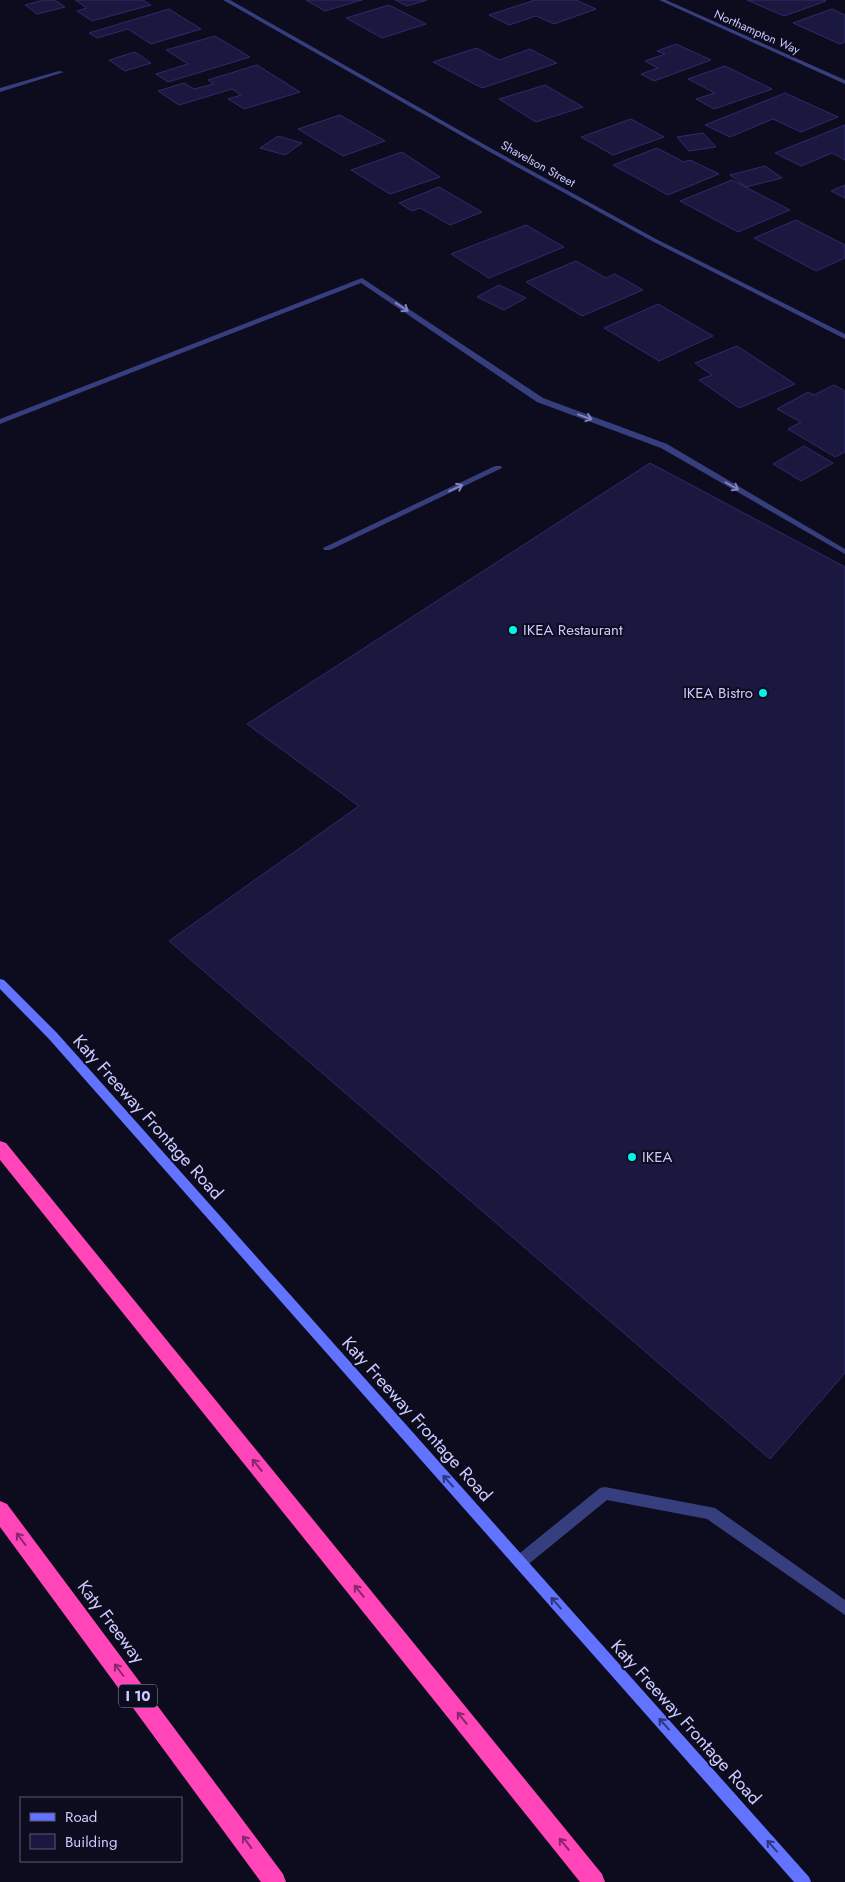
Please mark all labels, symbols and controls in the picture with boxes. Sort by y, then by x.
street label: Northampton Way [711,5,803,59]
street label: Shavelson Street [498,136,579,192]
one-way arrow [395,302,409,312]
one-way arrow [577,413,593,422]
one-way arrow [724,482,739,492]
one-way arrow [448,483,463,492]
place label: IKEA Restaurant [523,619,623,641]
marker: IKEA Restaurant [507,624,519,636]
place label: IKEA Bistro [683,682,753,704]
marker: IKEA Bistro [757,687,769,699]
street label: Katy Freeway Frontage Road [67,1029,229,1205]
place label: IKEA [642,1146,672,1168]
marker: IKEA [626,1151,638,1163]
street label: Katy Freeway Frontage Road [336,1331,498,1507]
one-way arrow [252,1459,263,1472]
one-way arrow [442,1475,454,1488]
one-way arrow [16,1533,27,1546]
street label: Katy Freeway [71,1575,151,1669]
one-way arrow [354,1585,365,1598]
one-way arrow [550,1596,562,1609]
street label: Katy Freeway Frontage Road [605,1634,767,1810]
one-way arrow [113,1664,124,1677]
road number: I 10 [119,1684,157,1708]
one-way arrow [456,1712,467,1725]
one-way arrow [658,1718,670,1731]
legend [20,1797,182,1862]
text: Road [65,1806,97,1828]
text: Building [65,1831,117,1853]
one-way arrow [242,1835,252,1849]
one-way arrow [558,1838,569,1851]
one-way arrow [766,1839,778,1852]

